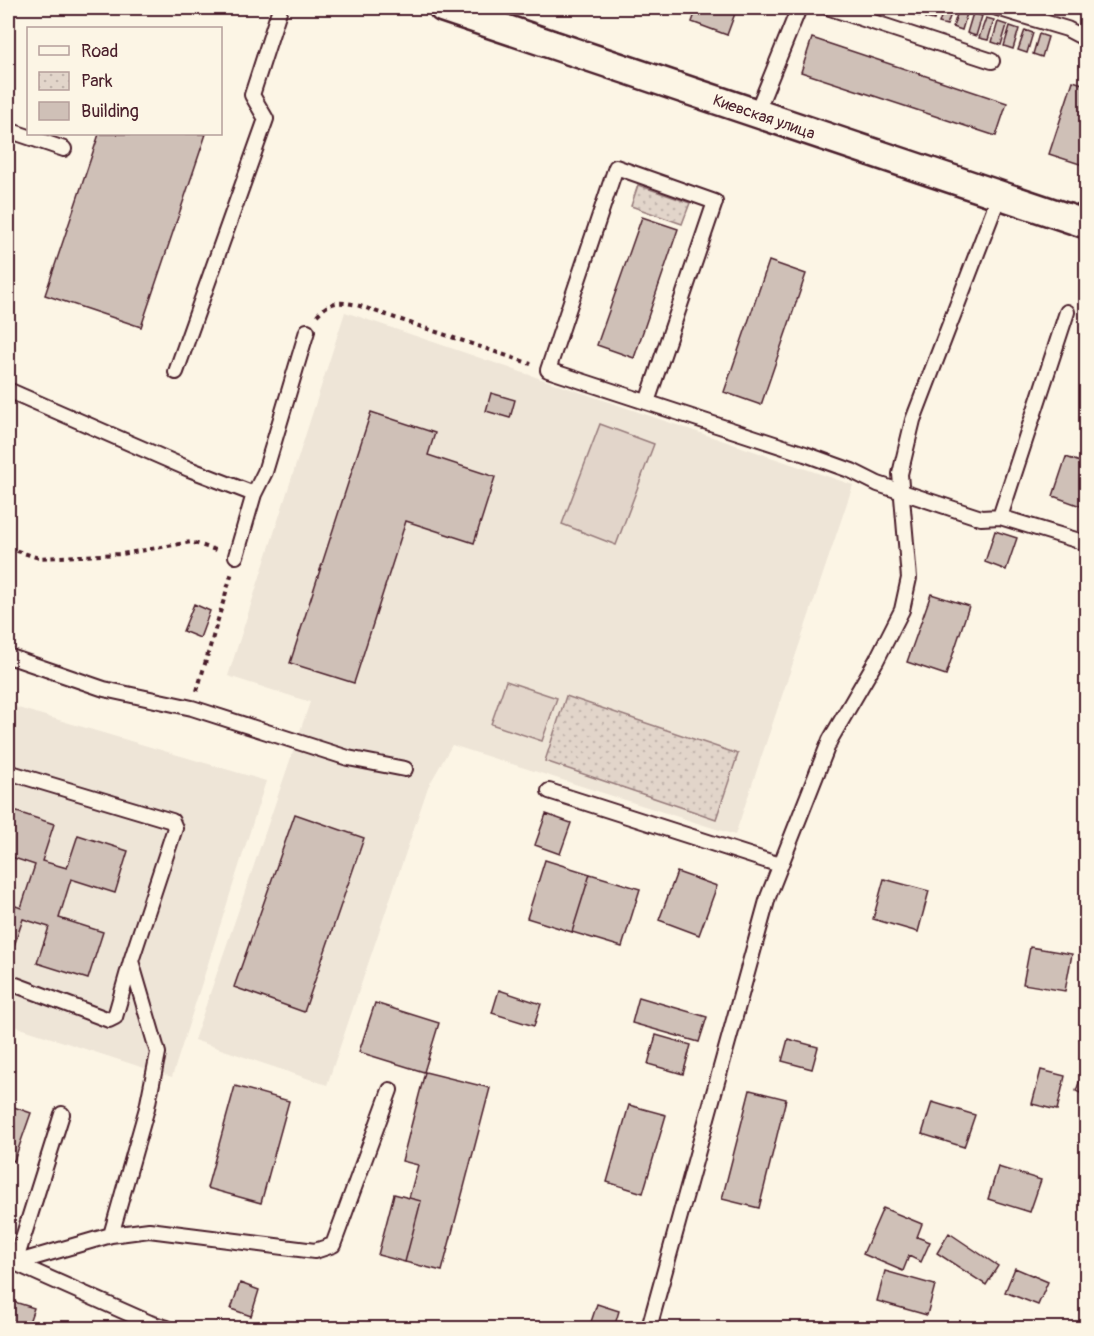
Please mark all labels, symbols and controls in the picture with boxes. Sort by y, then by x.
legend [27,27,222,135]
text: Road [81,40,118,63]
text: Park [81,70,113,93]
street label: Киевская улица [710,90,818,144]
text: Building [81,100,139,123]

